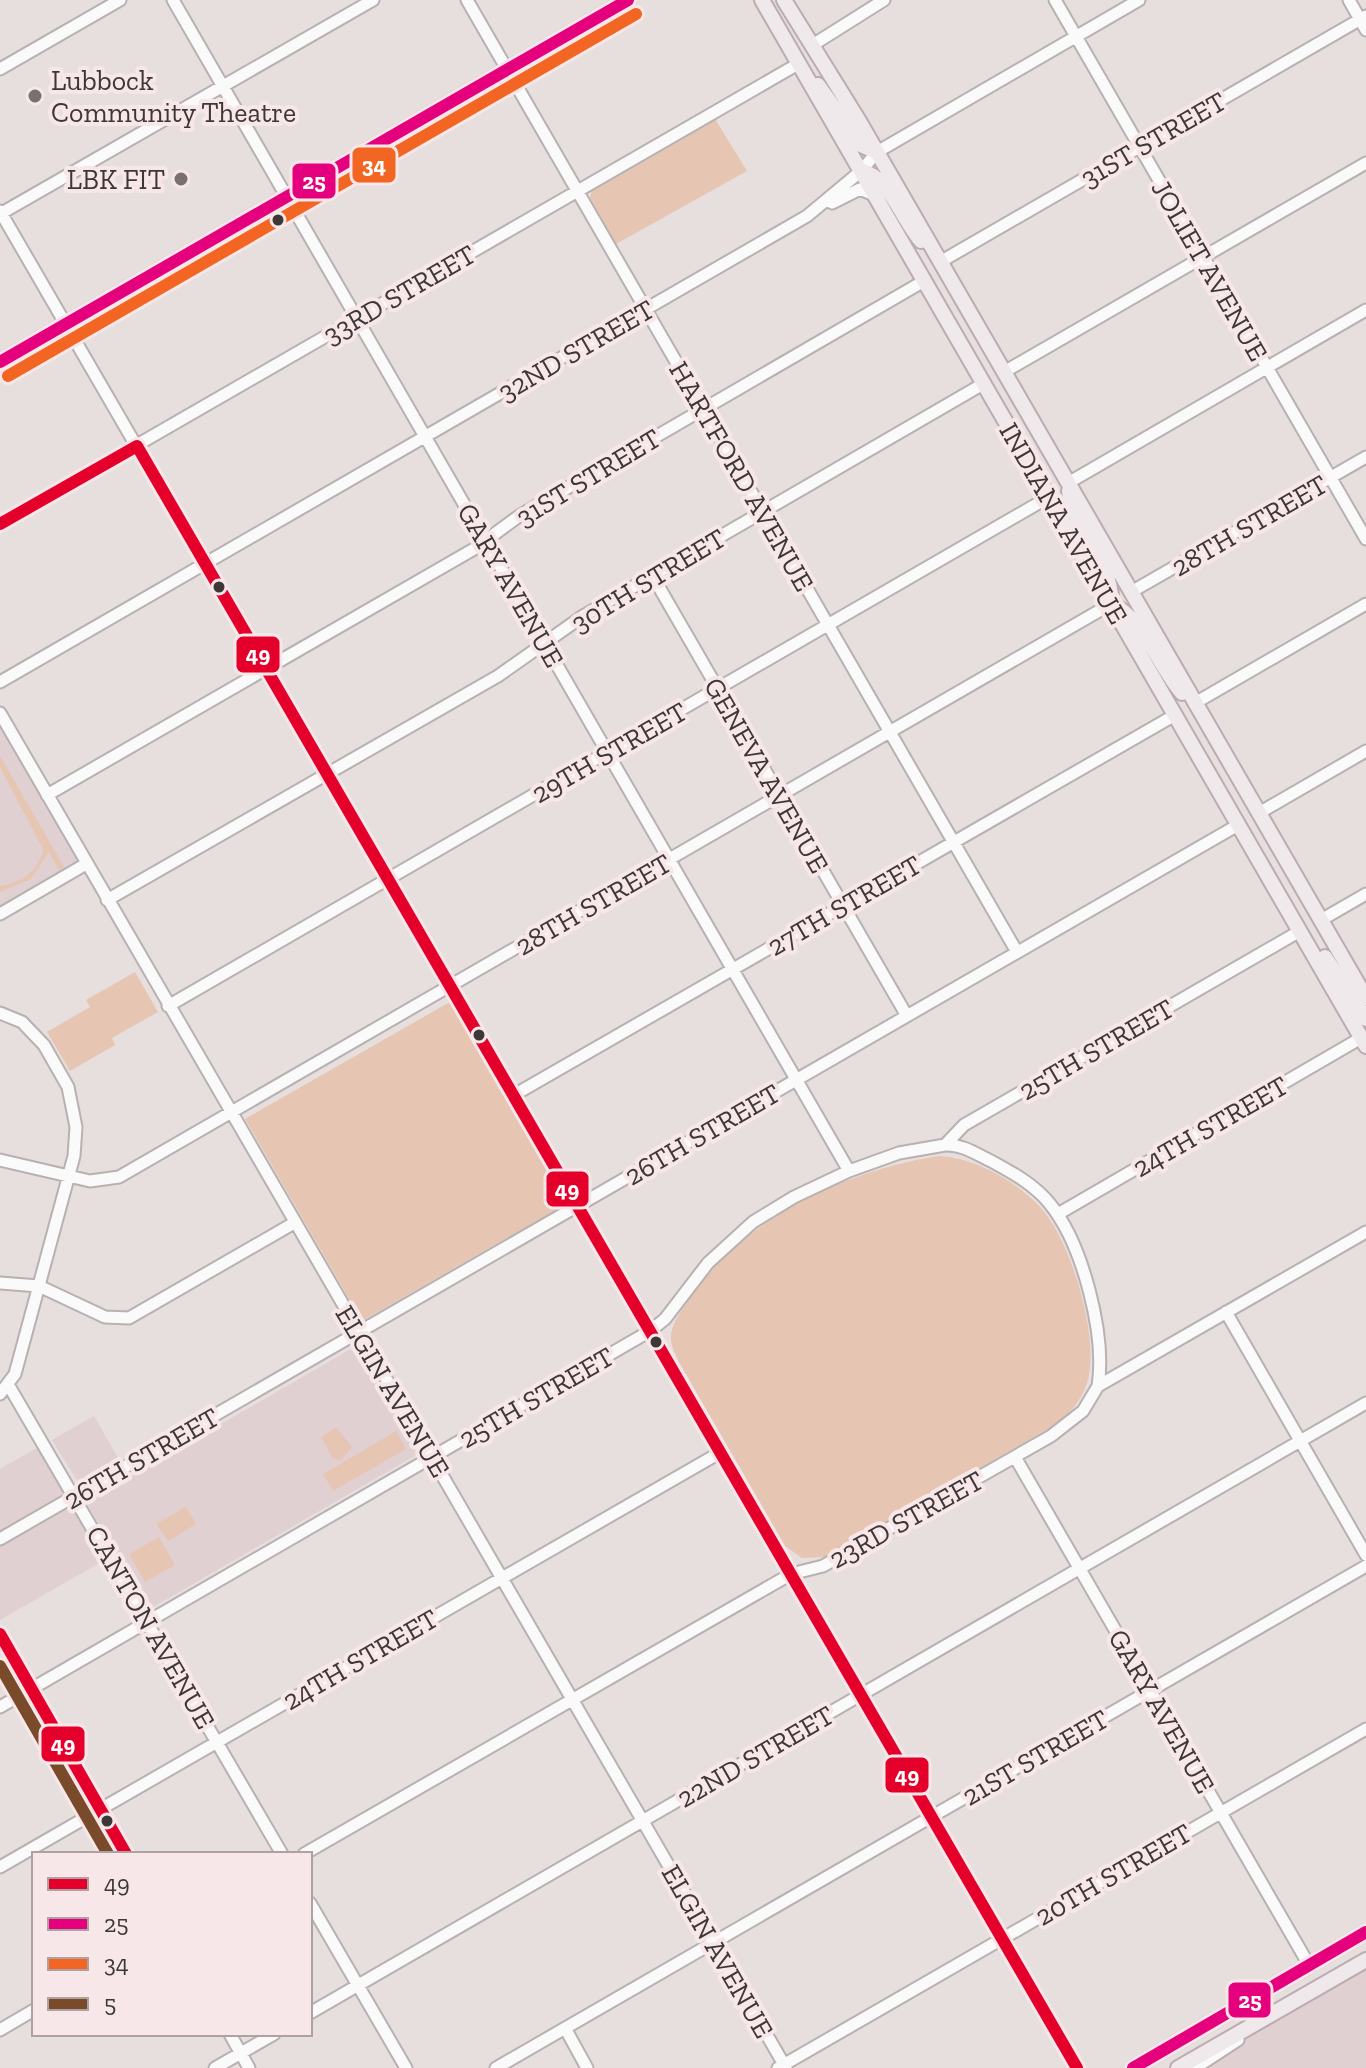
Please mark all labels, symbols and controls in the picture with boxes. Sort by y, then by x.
place label: Lubbock Community Theatre [51,64,296,129]
street label: 31ST STREET [1075,85,1232,194]
marker: Lubbock Community Theatre [26,87,44,105]
line badge: 34 [351,146,397,184]
text: 34 [362,152,387,179]
line badge: 25 [291,162,337,200]
place label: LBK FIT [67,163,165,196]
text: 25 [302,168,326,195]
marker: LBK FIT [172,170,190,188]
street label: JOLIET AVENUE [1144,174,1275,367]
unlabelled marker [270,212,286,228]
street label: 33RD STREET [317,237,481,351]
street label: 32ND STREET [492,292,660,408]
street label: HARTFORD AVENUE [662,355,821,597]
street label: INDIANA AVENUE [992,417,1135,630]
street label: 31ST STREET [510,421,666,533]
street label: 28TH STREET [1166,468,1333,583]
street label: GARY AVENUE [450,497,571,673]
street label: 30TH STREET [565,521,731,639]
unlabelled marker [211,579,227,595]
line badge: 49 [235,635,281,674]
text: 49 [246,641,270,668]
street label: GENEVA AVENUE [697,672,836,879]
street label: 29TH STREET [526,695,693,810]
street label: 28TH STREET [510,847,677,962]
street label: 27TH STREET [761,848,927,963]
street label: 25TH STREET [1013,992,1180,1107]
unlabelled marker [471,1027,487,1043]
street label: 24TH STREET [1127,1069,1294,1184]
street label: 26TH STREET [619,1077,786,1192]
line badge: 49 [545,1170,590,1208]
text: 49 [555,1176,579,1203]
street label: ELGIN AVENUE [328,1299,457,1483]
unlabelled marker [648,1334,664,1350]
street label: 25TH STREET [453,1340,620,1455]
street label: 26TH STREET [58,1401,225,1516]
street label: 23RD STREET [823,1463,989,1575]
street label: CANTON AVENUE [79,1520,222,1734]
street label: 24TH STREET [277,1602,444,1717]
street label: GARY AVENUE [1101,1623,1222,1799]
street label: 22ND STREET [671,1698,839,1815]
street label: 21ST STREET [956,1702,1114,1813]
line badge: 49 [40,1725,86,1763]
text: 49 [51,1731,75,1758]
line badge: 49 [884,1756,930,1794]
text: 49 [895,1762,919,1789]
unlabelled marker [99,1813,115,1829]
street label: 20TH STREET [1029,1816,1197,1932]
legend [32,1852,312,2036]
street label: ELGIN AVENUE [655,1859,780,2044]
text: 49 [104,1869,130,1898]
text: 25 [104,1909,129,1938]
text: 34 [104,1949,129,1978]
line badge: 25 [1227,1981,1272,2019]
text: 25 [1238,1987,1262,2014]
text: 5 [104,1989,116,2018]

